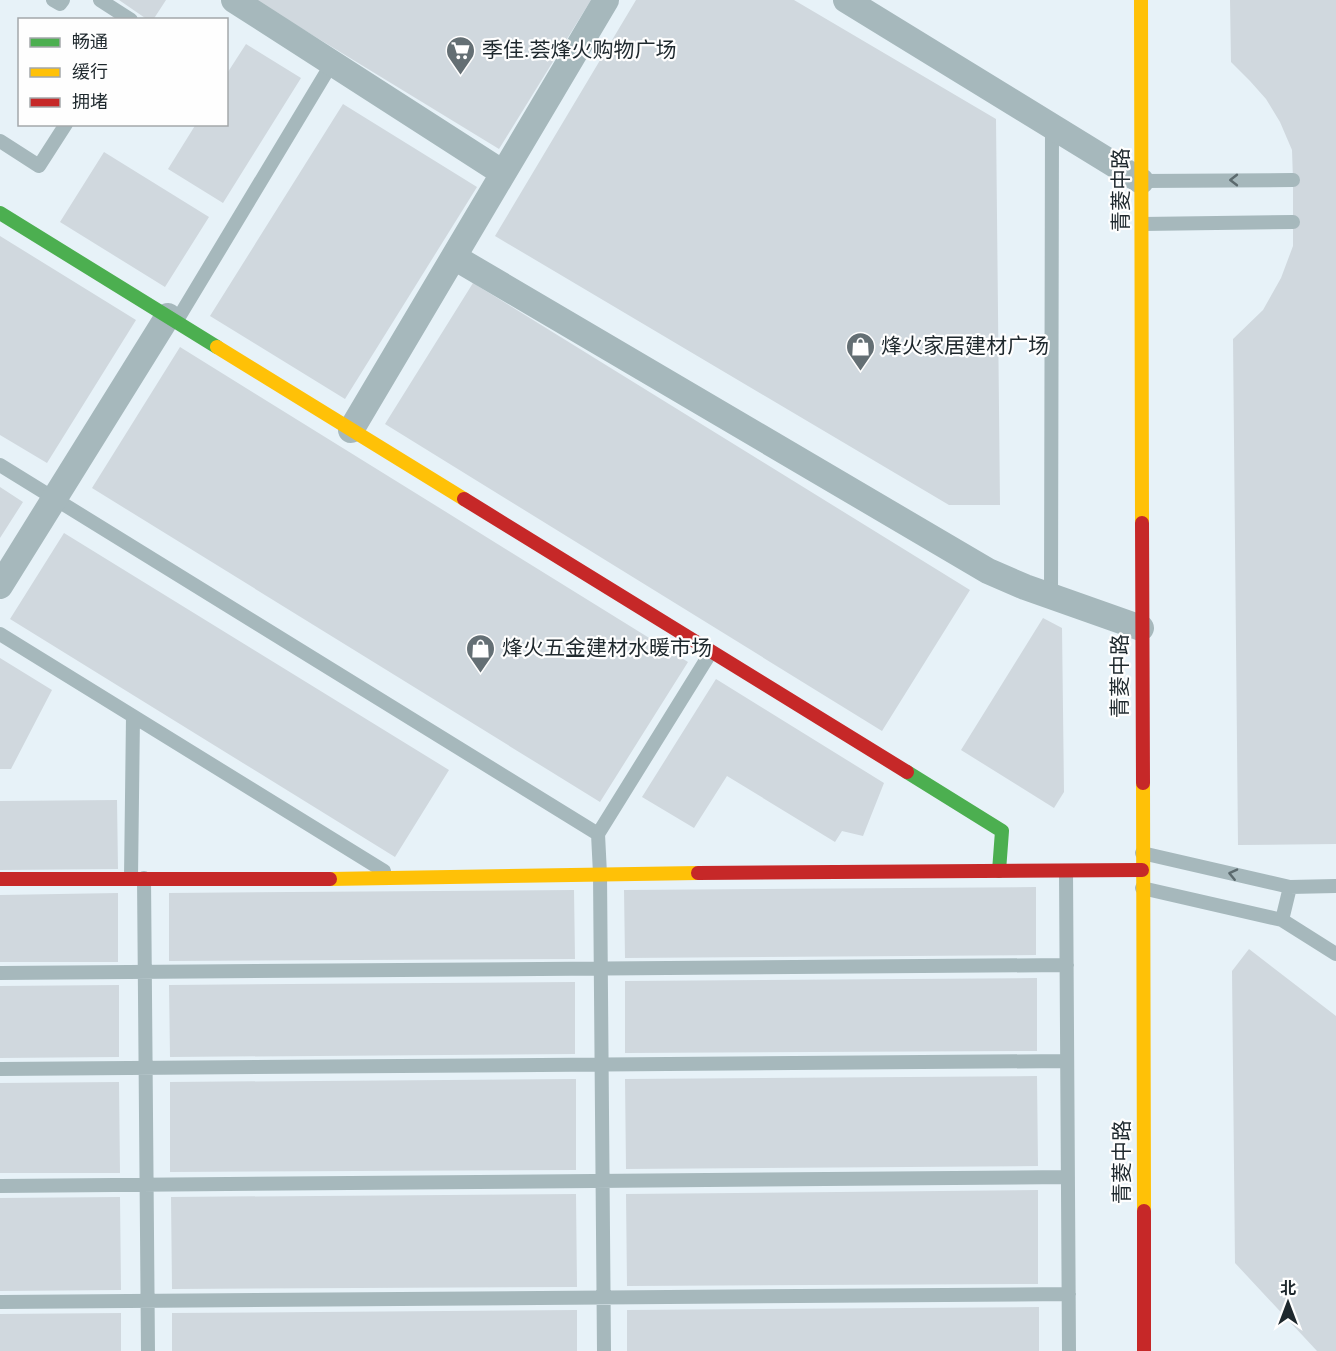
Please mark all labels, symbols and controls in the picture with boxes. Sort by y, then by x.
legend [18,18,228,126]
text: 畅通 [72,31,108,52]
supermarket icon: 季佳.荟烽火购物广场 [445,34,477,76]
place label: 季佳.荟烽火购物广场 [482,38,677,62]
text: 缓行 [72,61,108,82]
text: 拥堵 [72,91,108,112]
street label: 青菱中路 [1109,148,1133,232]
one-way arrow [1230,174,1239,186]
shop icon: 烽火家居建材广场 [844,330,876,372]
place label: 烽火家居建材广场 [881,334,1049,358]
shop icon: 烽火五金建材水暖市场 [465,632,497,674]
street label: 青菱中路 [1108,634,1132,718]
place label: 烽火五金建材水暖市场 [502,636,712,660]
one-way arrow [1228,868,1238,881]
street label: 青菱中路 [1110,1120,1134,1204]
north arrow [1258,1273,1318,1333]
text: 北 [1280,1279,1296,1298]

